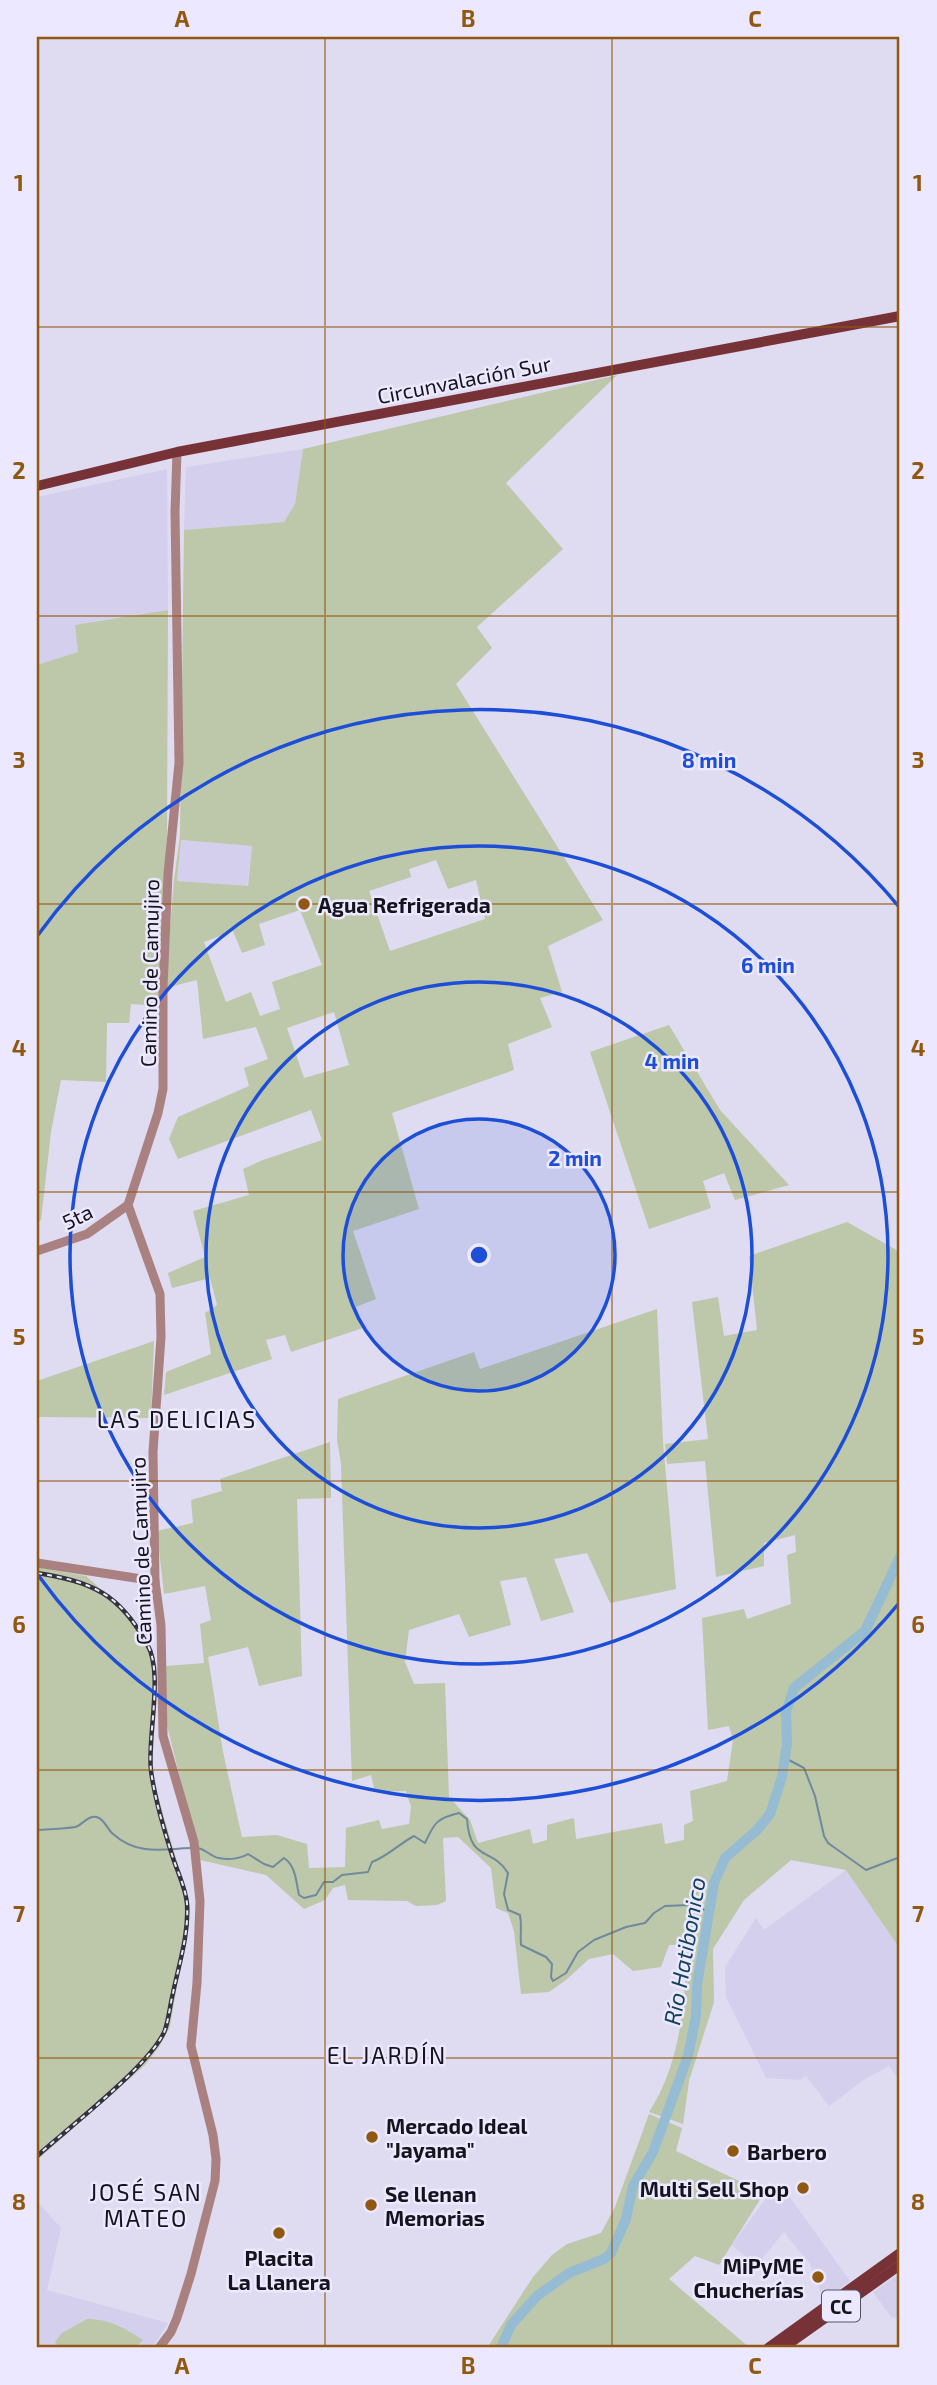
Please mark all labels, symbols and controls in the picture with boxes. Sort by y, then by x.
text: A [174,4,190,32]
text: B [461,4,475,32]
text: C [748,4,762,32]
text: 1 [14,168,24,196]
text: 1 [913,168,923,196]
street label: Circunvalación Sur [375,350,554,408]
text: 2 [12,456,26,484]
text: 2 [911,456,925,484]
text: 3 [12,745,26,773]
text: 3 [911,745,925,773]
text: 8 min [682,747,736,772]
street label: Camino de Camujiro [135,879,164,1067]
place label: Agua Refrigerada [318,892,491,917]
marker: Agua Refrigerada [296,896,312,912]
text: 6 min [741,952,795,977]
text: 4 [12,1033,26,1061]
text: 4 [911,1033,925,1061]
text: 4 min [645,1048,699,1073]
text: 2 min [548,1145,602,1170]
street label: 5ta [58,1198,96,1234]
centre of rings [467,1243,491,1267]
text: 5 [13,1322,25,1350]
text: 5 [912,1322,924,1350]
district label: LAS DELICIAS [97,1405,257,1433]
street label: Camino de Camujiro [124,1456,157,1646]
text: 6 [12,1610,26,1638]
text: 6 [911,1610,925,1638]
water label: Río Hatibonico [657,1875,711,2027]
text: 7 [13,1899,25,1927]
text: 7 [912,1899,924,1927]
district label: EL JARDÍN [327,2041,447,2069]
place label: Mercado Ideal "Jayama" [386,2113,527,2163]
marker: Mercado Ideal "Jayama" [364,2129,380,2145]
place label: Barbero [747,2139,827,2164]
marker: Barbero [725,2143,741,2159]
place label: Multi Sell Shop [640,2176,789,2201]
district label: JOSÉ SAN MATEO [89,2178,203,2232]
marker: Multi Sell Shop [795,2180,811,2196]
place label: Se llenan Memorias [385,2181,485,2230]
text: 8 [12,2187,26,2215]
text: 8 [911,2187,925,2215]
marker: Se llenan Memorias [363,2197,379,2213]
marker: Placita La Llanera [271,2225,287,2241]
place label: Placita La Llanera [227,2245,331,2294]
place label: MiPyME Chucherías [694,2253,804,2302]
marker: MiPyME Chucherías [810,2269,826,2285]
road number: CC [822,2290,860,2322]
text: A [174,2351,190,2379]
text: B [461,2351,475,2379]
text: C [748,2351,762,2379]

